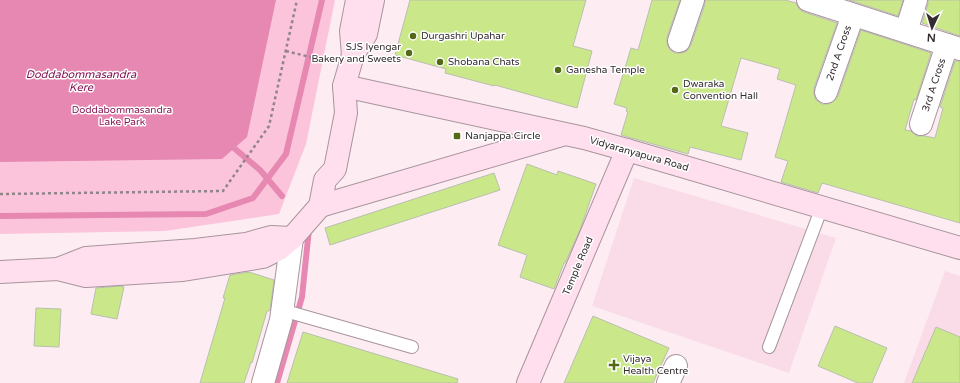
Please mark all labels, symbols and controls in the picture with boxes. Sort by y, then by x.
north arrow [912,8,952,48]
street label: 2nd A Cross [824,24,854,82]
place label: Durgashri Upahar [421,30,505,42]
marker: Durgashri Upahar [408,31,418,41]
text: N [926,31,936,44]
place label: SJS Iyengar Bakery and Sweets [311,41,401,65]
marker: SJS Iyengar Bakery and Sweets [404,48,414,58]
place label: Shobana Chats [448,56,520,68]
marker: Shobana Chats [435,57,445,67]
street label: 3rd A Cross [920,57,948,113]
place label: Ganesha Temple [566,64,645,76]
marker: Ganesha Temple [553,65,563,75]
water label: Doddabommasandra Kere [26,68,137,94]
place label: Dwaraka Convention Hall [683,78,758,102]
marker: Dwaraka Convention Hall [670,85,680,95]
park label: Doddabommasandra Lake Park [72,104,172,128]
place label: Nanjappa Circle [465,130,541,142]
marker: Nanjappa Circle [452,131,462,141]
street label: Vidyaranyapura Road [588,134,690,174]
street label: Temple Road [560,235,596,297]
place label: Vijaya Health Centre [623,353,689,377]
marker: Vijaya Health Centre [608,359,620,371]

